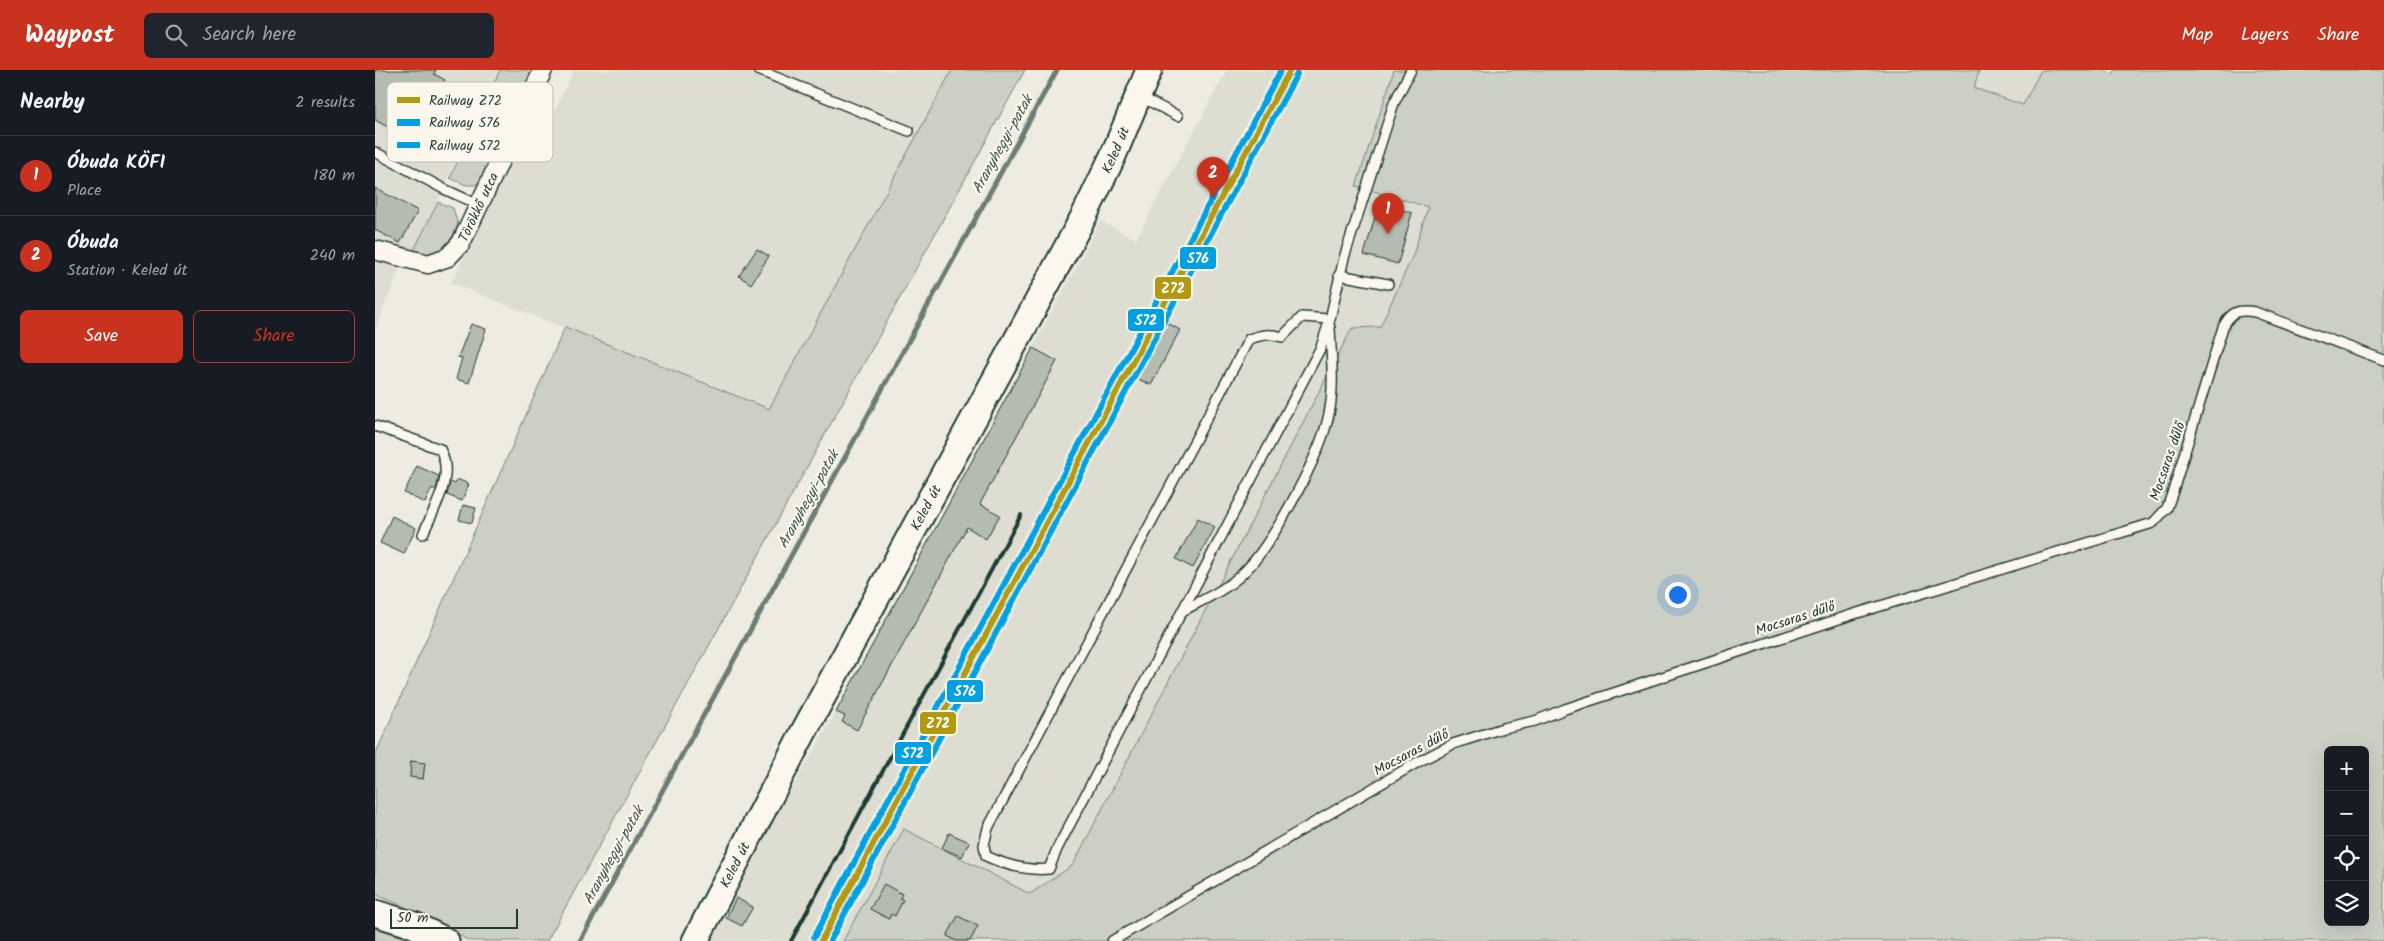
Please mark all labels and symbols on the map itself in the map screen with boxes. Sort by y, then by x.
legend [387,82,553,162]
water label: Aranyhegyi-patak [966,89,1041,198]
text: Railway Z72 [429,90,502,112]
text: Railway S76 [429,112,500,134]
street label: Keled út [1096,123,1136,177]
text: Railway S72 [429,135,501,157]
pin: 2 [1197,157,1229,198]
street label: Törökkő utca [453,169,505,246]
pin: 1 [1372,193,1404,234]
line badge: S76 [1179,246,1217,270]
text: S76 [1187,248,1209,270]
line badge: Z72 [1154,276,1192,300]
text: Z72 [1161,278,1185,300]
line badge: S72 [1127,308,1165,332]
text: S72 [1135,310,1157,332]
street label: Mocsaras dűlő [2144,417,2192,504]
water label: Aranyhegyi-patak [772,444,847,553]
street label: Keled út [905,481,948,535]
your location [1665,582,1691,608]
street label: Mocsaras dűlő [1753,595,1839,642]
line badge: S76 [946,679,984,703]
text: S76 [954,681,976,703]
line badge: Z72 [919,711,957,735]
text: Z72 [926,713,950,735]
street label: Mocsaras dűlő [1370,723,1454,782]
line badge: S72 [894,741,932,765]
text: S72 [902,743,924,765]
water label: Aranyhegyi-patak [577,800,652,909]
street label: Keled út [714,838,757,892]
scale bar [390,906,517,929]

